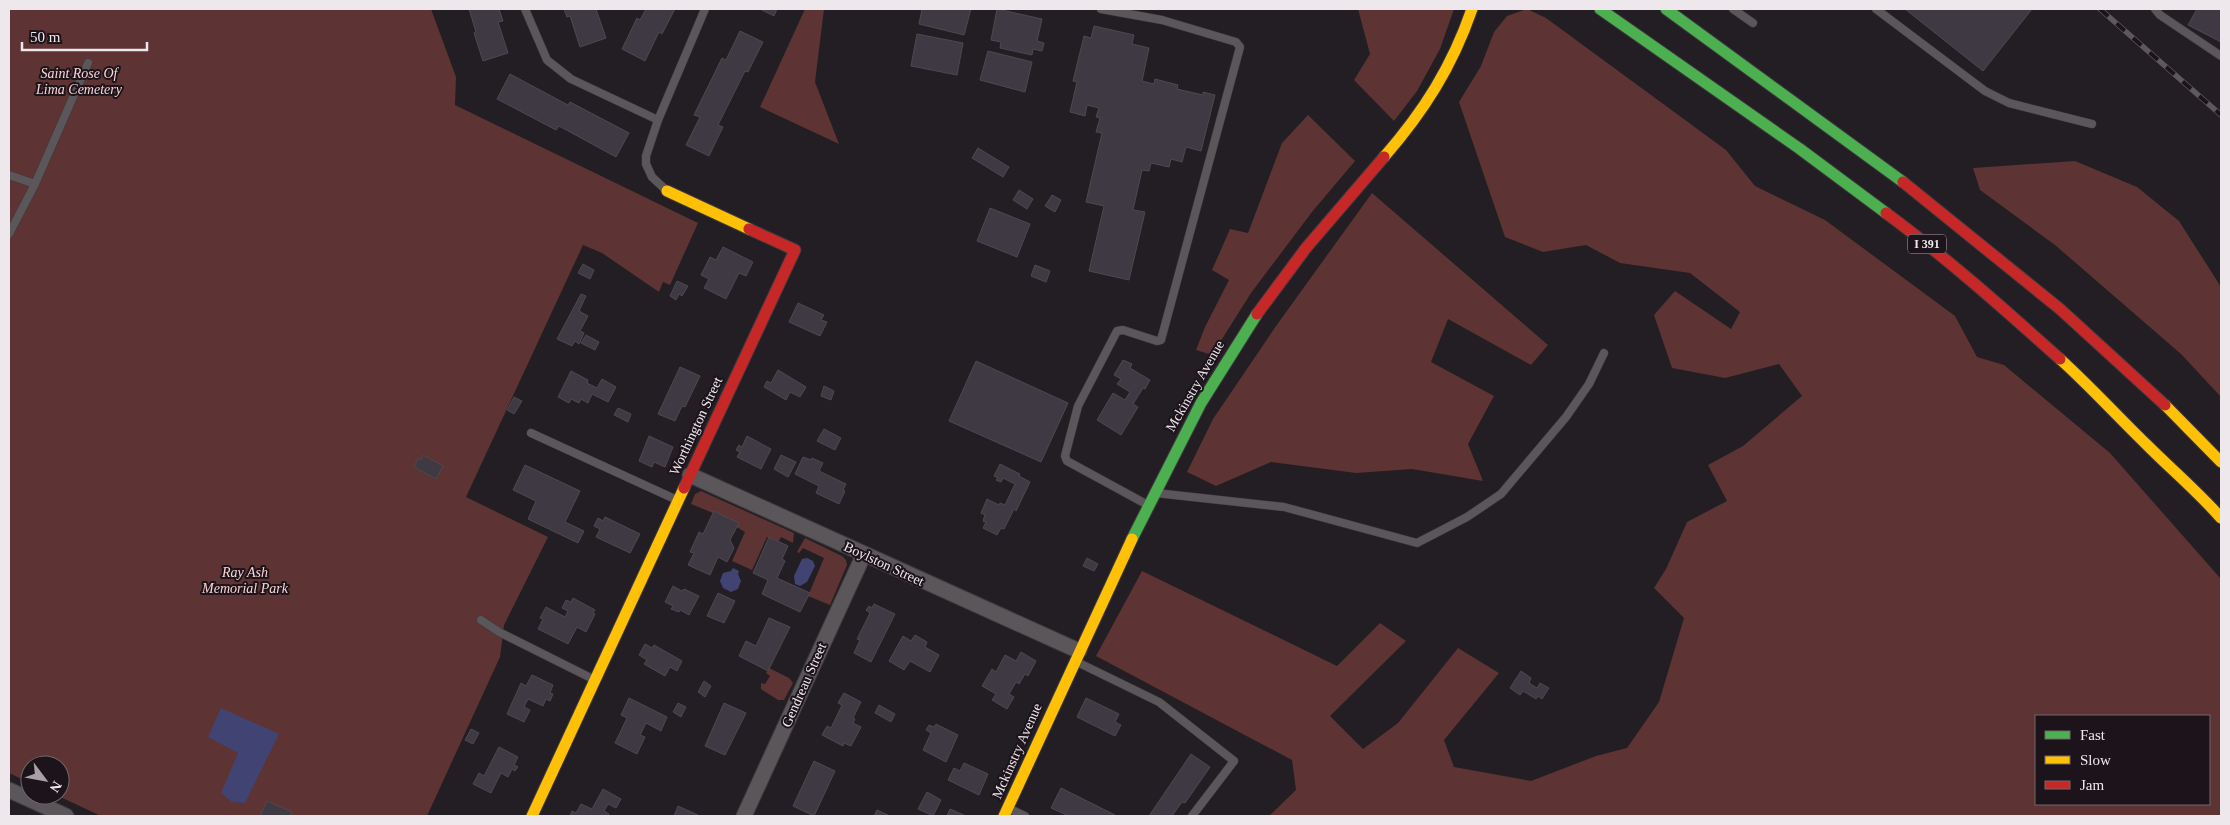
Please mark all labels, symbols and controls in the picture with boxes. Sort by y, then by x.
scale bar [22,20,148,52]
text: 50 m [30,29,61,45]
park label: Saint Rose Of Lima Cemetery [35,66,123,97]
road number: I 391 [1908,234,1946,253]
street label: Mckinstry Avenue [1163,338,1227,434]
street label: Worthington Street [667,374,725,477]
street label: Boylston Street [842,539,927,589]
park label: Ray Ash Memorial Park [201,565,289,596]
street label: Gendreau Street [779,640,829,729]
street label: Mckinstry Avenue [989,701,1045,801]
legend [2035,715,2210,805]
text: Fast [2080,727,2106,743]
text: Slow [2080,752,2111,768]
north arrow [20,755,70,805]
text: Jam [2080,777,2104,793]
text: N [47,778,65,795]

